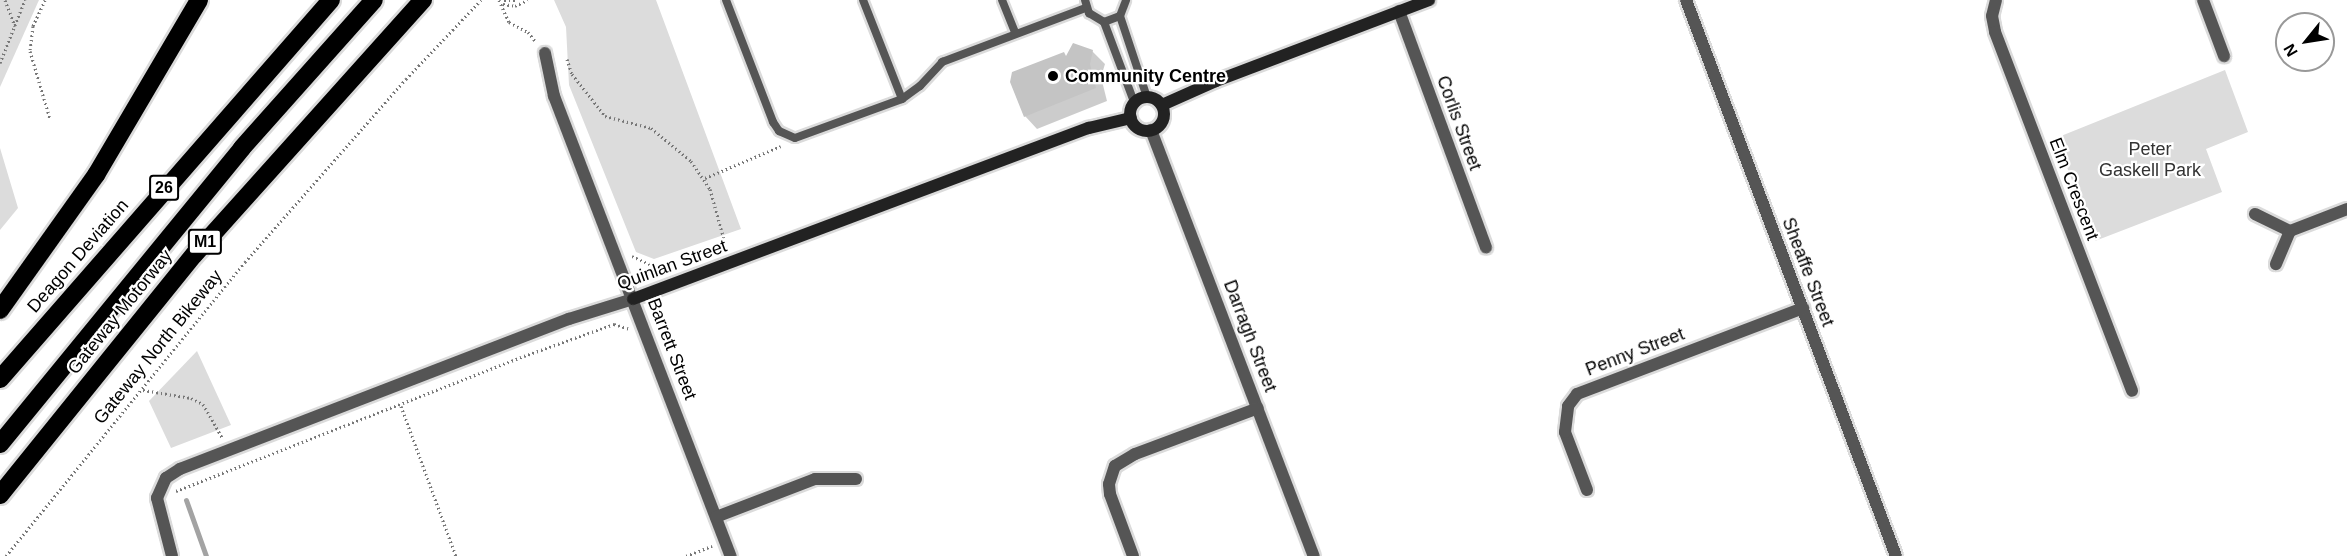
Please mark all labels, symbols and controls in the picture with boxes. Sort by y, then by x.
north arrow [2275,12,2335,72]
text: N [2280,41,2301,60]
place label: Community Centre [1065,65,1226,87]
marker: Community Centre [1046,69,1060,83]
street label: Corlis Street [1432,73,1486,173]
street label: Elm Crescent [2045,135,2103,243]
park label: Peter Gaskell Park [2099,139,2201,182]
road number: 26 [149,175,179,201]
street label: Deagon Deviation [23,195,133,317]
street label: Sheaffe Street [1777,215,1839,329]
road number: M1 [187,229,223,255]
street label: Quinlan Street [614,235,730,295]
street label: Gateway Motorway [63,245,177,379]
street label: Gateway North Bikeway [89,266,227,428]
street label: Darragh Street [1219,277,1281,395]
street label: Barrett Street [643,295,701,403]
street label: Penny Street [1583,323,1687,381]

